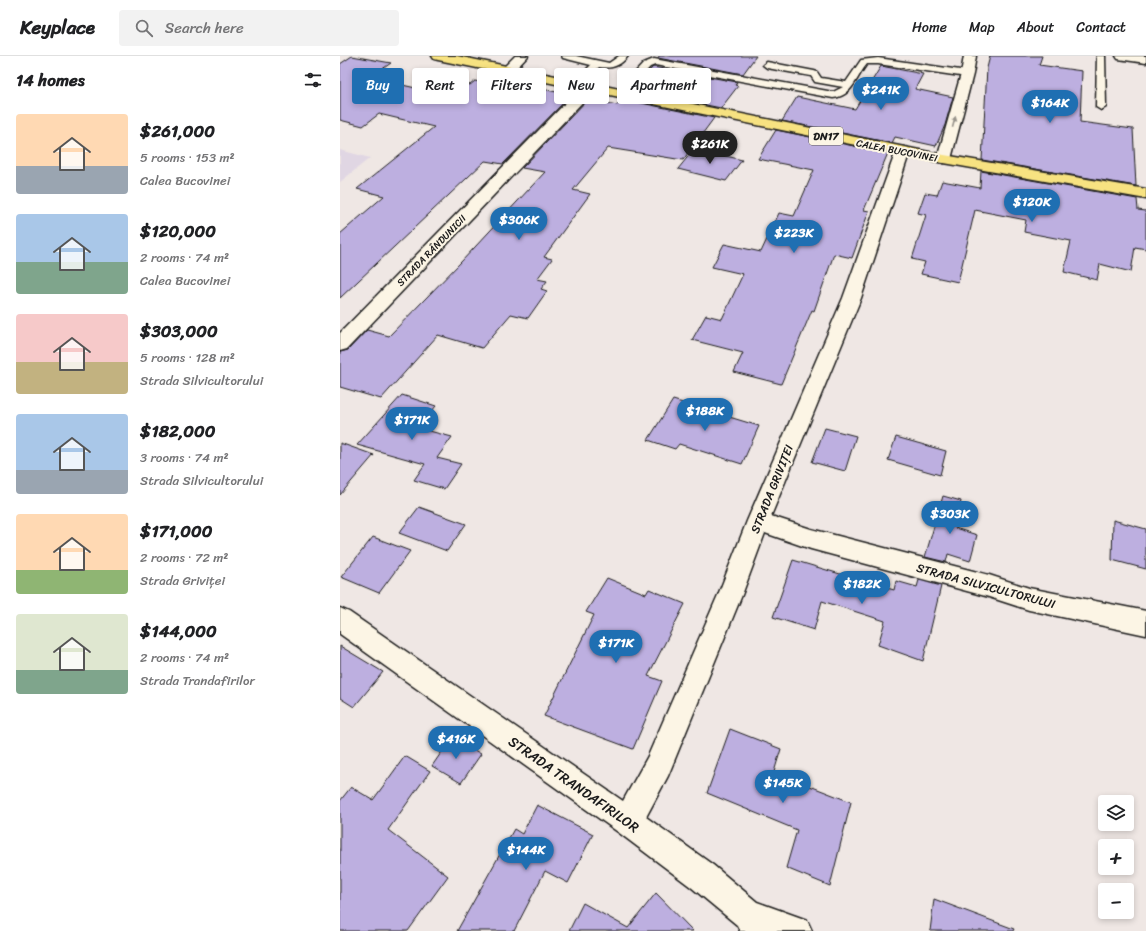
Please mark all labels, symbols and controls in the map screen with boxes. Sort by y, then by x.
search box [119,10,399,46]
text: Keyplace [20,11,95,44]
text: Search here [165,15,244,41]
text: Home [912,15,947,40]
text: Map [969,15,995,40]
text: About [1017,15,1054,40]
text: Contact [1076,15,1126,40]
icon: search [133,17,155,39]
text: 14 homes [16,65,85,95]
chip: Buy [352,68,404,104]
chip: Rent [412,68,469,104]
chip: Filters [477,68,546,104]
chip: New [554,68,609,104]
chip: Apartment [617,68,711,104]
icon: filters [302,69,324,91]
pin: $241K [853,77,909,111]
text: $241K [862,78,900,101]
pin: $164K [1022,90,1078,124]
text: $164K [1031,91,1069,114]
text: $261,000 [140,116,215,146]
one-way arrow [951,116,957,128]
road number: DN17 [809,127,843,145]
icon: home [48,130,96,178]
pin: $261K [682,131,738,165]
text: $261K [691,132,729,155]
street label: CALEA BUCOVINEI [855,134,939,168]
text: 5 rooms · 153 m² [140,146,235,169]
text: Calea Bucovinei [140,169,230,192]
pin: $120K [1004,189,1060,223]
text: $120K [1013,190,1051,213]
pin: $306K [491,207,547,241]
text: $306K [499,208,539,231]
street label: STRADA RÂNDUNICII [392,211,471,291]
text: $120,000 [140,216,216,246]
pin: $223K [766,220,822,254]
text: $223K [775,221,813,244]
icon: home [48,230,96,278]
text: 2 rooms · 74 m² [140,246,229,269]
text: Calea Bucovinei [140,269,230,292]
text: $303,000 [140,316,218,346]
icon: home [48,330,96,378]
text: 5 rooms · 128 m² [140,346,235,369]
text: Strada Silvicultorului [140,369,263,392]
pin: $188K [677,398,733,432]
text: $188K [686,399,724,422]
pin: $171K [384,407,440,441]
text: $171K [394,408,430,431]
text: $182,000 [140,416,216,446]
icon: home [48,430,96,478]
street label: STRADA GRIVIȚEI [744,441,800,537]
text: 3 rooms · 74 m² [140,446,229,469]
text: Strada Silvicultorului [140,469,263,492]
pin: $303K [922,501,978,535]
text: $303K [930,502,970,525]
text: $171,000 [140,516,213,546]
icon: home [48,530,96,578]
text: 2 rooms · 72 m² [140,546,228,569]
street label: STRADA SILVICULTORULUI [914,557,1058,615]
text: Strada Griviței [140,569,225,592]
pin: $182K [834,571,890,605]
text: $182K [843,572,881,595]
text: $144,000 [140,616,217,646]
icon: home [48,630,96,678]
pin: $171K [588,630,644,664]
text: $171K [598,631,634,654]
text: 2 rooms · 74 m² [140,646,229,669]
text: Strada Trandafirilor [140,669,255,692]
pin: $416K [428,726,484,760]
text: $416K [437,727,475,750]
street label: STRADA TRANDAFIRILOR [503,730,645,839]
pin: $145K [755,770,811,804]
text: $145K [764,771,802,794]
map controls [1098,795,1134,919]
button: layers [1098,795,1134,831]
pin: $144K [498,837,554,871]
text: $144K [507,838,545,861]
button: + [1098,839,1134,875]
button: − [1098,883,1134,919]

